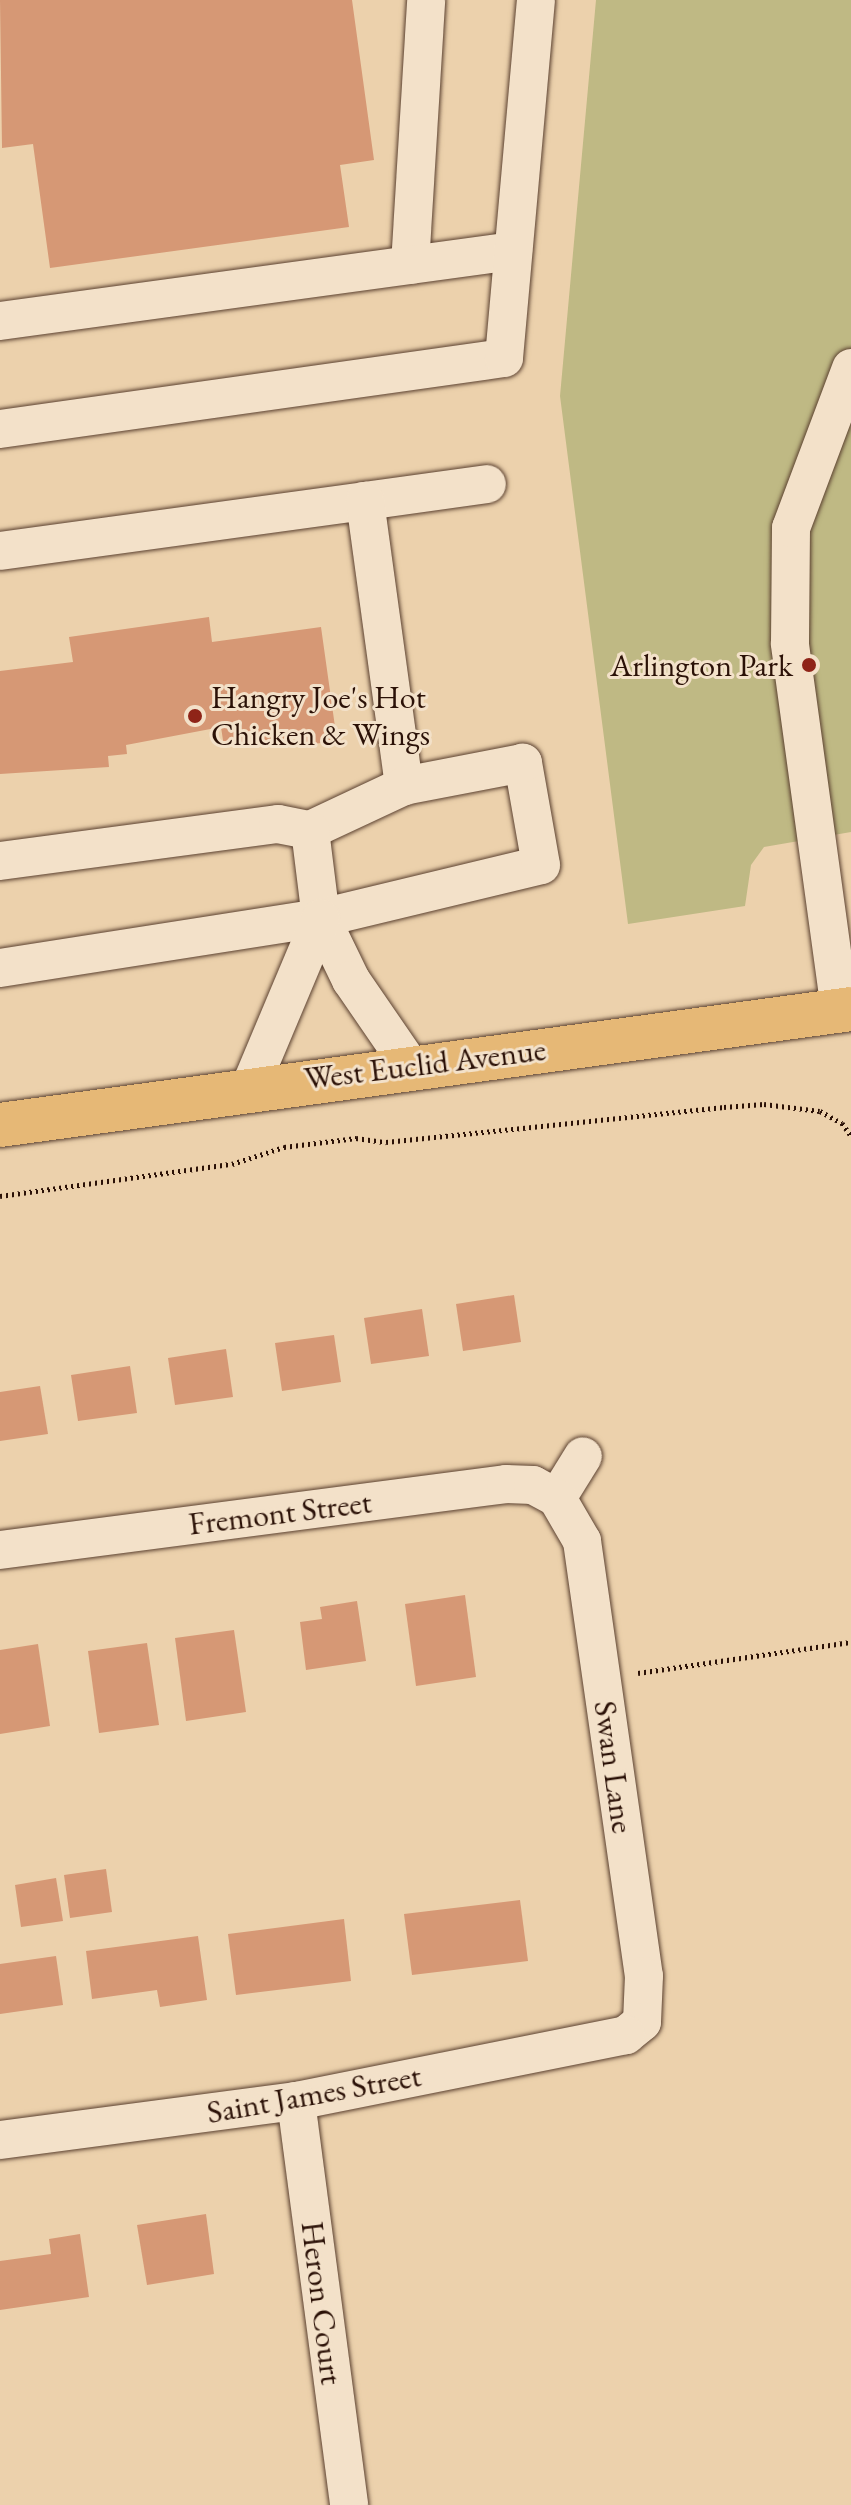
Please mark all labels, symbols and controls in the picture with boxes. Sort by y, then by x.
place label: Arlington Park [610,646,793,684]
marker: Arlington Park [800,656,818,674]
place label: Hangry Joe's Hot Chicken & Wings [211,679,430,754]
marker: Hangry Joe's Hot Chicken & Wings [186,707,204,725]
street label: West Euclid Avenue [302,1030,548,1098]
street label: Fremont Street [186,1483,374,1543]
street label: Swan Lane [586,1698,642,1836]
street label: Saint James Street [204,2056,424,2132]
street label: Heron Court [293,2219,351,2387]

